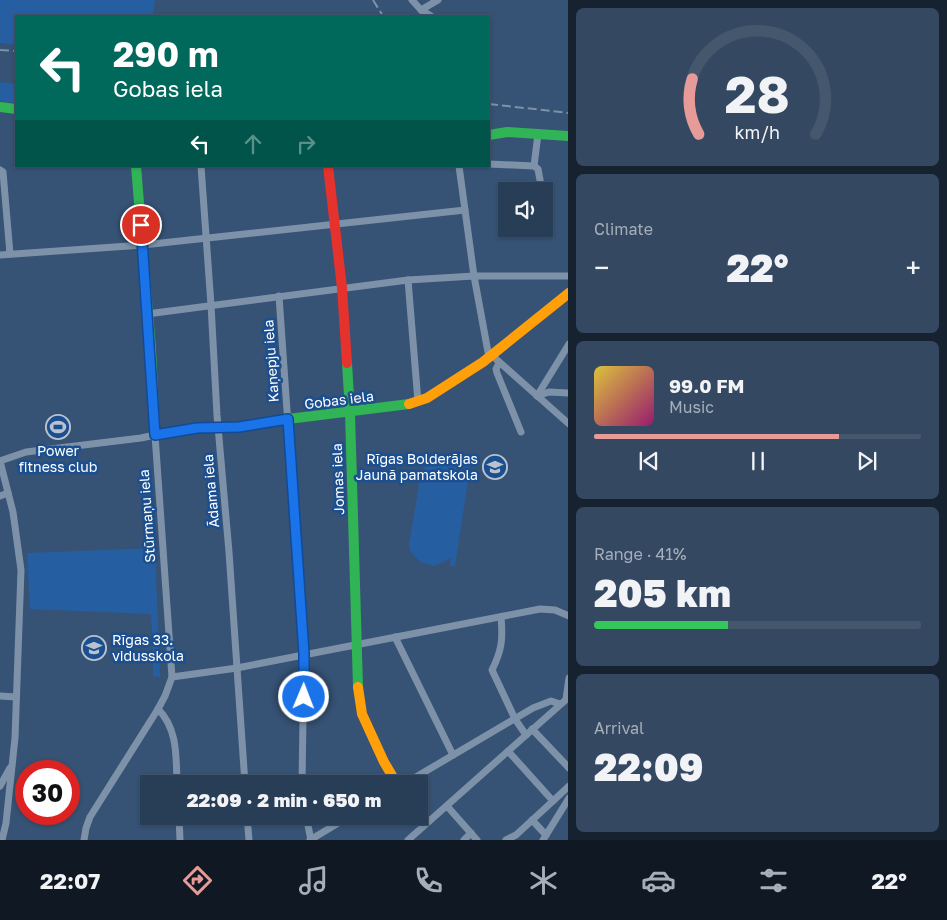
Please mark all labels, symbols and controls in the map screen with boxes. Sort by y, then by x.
text: 290 m [113,33,219,75]
icon: left [30,35,95,100]
text: 28 [725,62,790,124]
text: Gobas iela [113,75,223,102]
text: km/h [735,121,780,143]
icon: left [186,130,214,158]
icon: ahead [239,130,267,158]
icon: right [292,130,320,158]
map controls [498,182,553,237]
button: sound [498,182,553,237]
pin [120,204,162,246]
icon: arrive [127,211,155,239]
text: Climate [594,219,653,239]
text: 22° [727,245,788,290]
text: − [594,251,609,284]
text: + [906,251,921,284]
street label: Kaņepju iela [259,319,283,403]
text: 99.0 FM [669,374,745,397]
street label: Gobas iela [303,387,375,412]
text: Music [669,397,714,417]
sports icon: Power fitness club [45,414,71,440]
place label: Power fitness club [19,442,97,475]
street label: Jomas iela [328,443,347,515]
icon: previous [635,447,663,475]
icon: pause [744,447,772,475]
icon: next [853,447,881,475]
place label: Rīgas Bolderājas Jaunā pamatskola [356,450,478,483]
street label: Ādama iela [199,454,222,529]
school or university icon: Rīgas Bolderājas Jaunā pamatskola [482,454,508,480]
street label: Stūrmaņu iela [135,469,159,563]
text: Range · 41% [594,544,686,564]
text: 205 km [594,570,731,615]
place label: Rīgas 33. vidusskola [112,631,184,664]
school or university icon: Rīgas 33. vidusskola [81,635,107,661]
position arrow [277,670,329,722]
text: Arrival [594,718,644,738]
text: 22:09 [594,744,703,789]
speed limit sign: 30 [15,760,80,825]
text: 22:09 · 2 min · 650 m [187,788,381,811]
icon: directions [180,863,215,898]
icon: music [296,863,331,898]
icon: phone [411,863,446,898]
icon: climate [526,863,561,898]
icon: car [641,863,676,898]
icon: filters [756,863,791,898]
text: 22:07 [40,867,100,894]
text: 22° [871,867,907,894]

